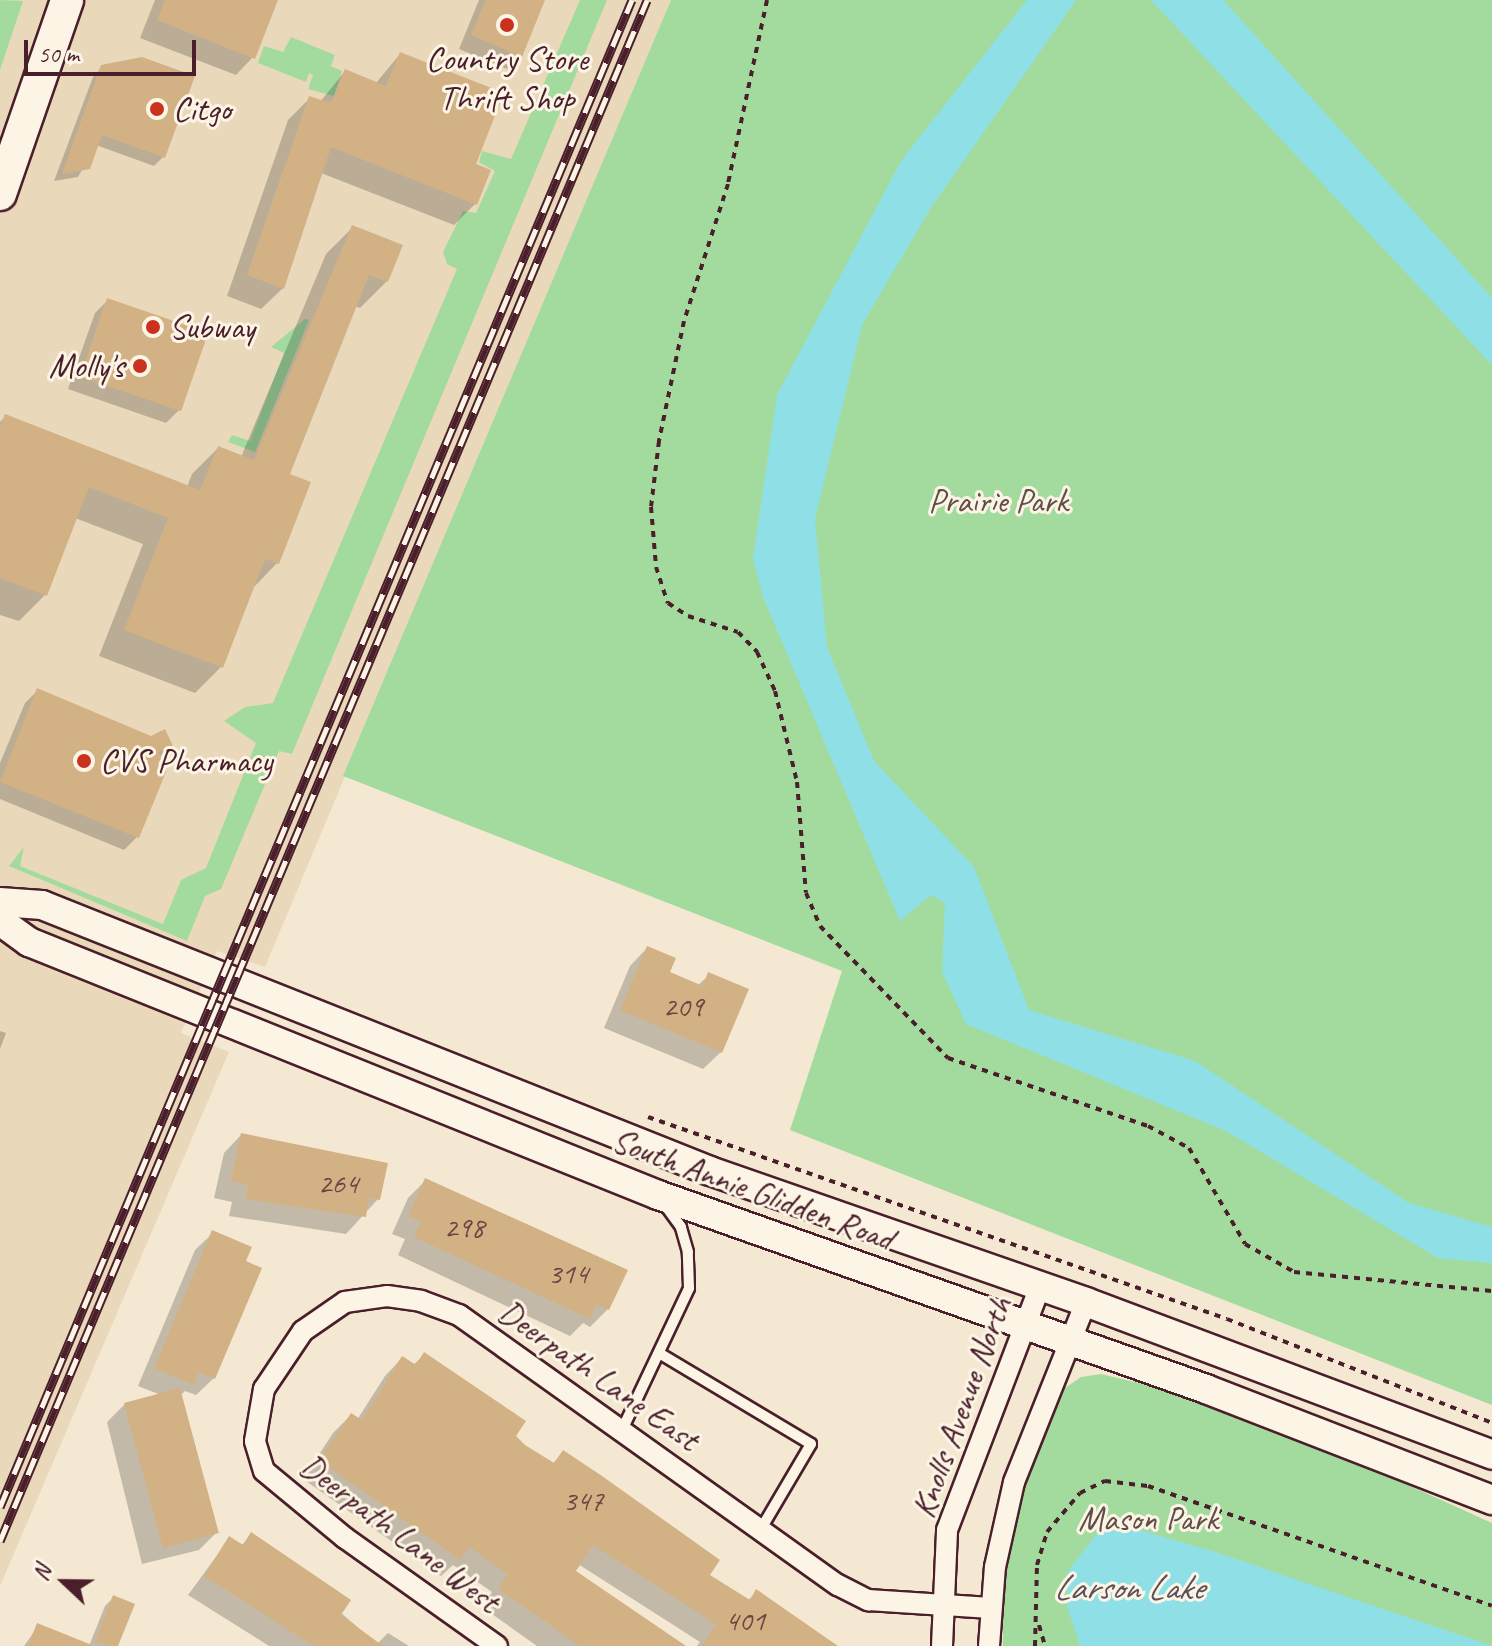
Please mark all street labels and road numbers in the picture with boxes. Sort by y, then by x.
street label: South Annie Glidden Road [607,1119,899,1259]
street label: Deerpath Lane East [491,1291,707,1459]
street label: Knolls Avenue North [902,1291,1020,1523]
street label: Deerpath Lane West [292,1445,508,1621]

